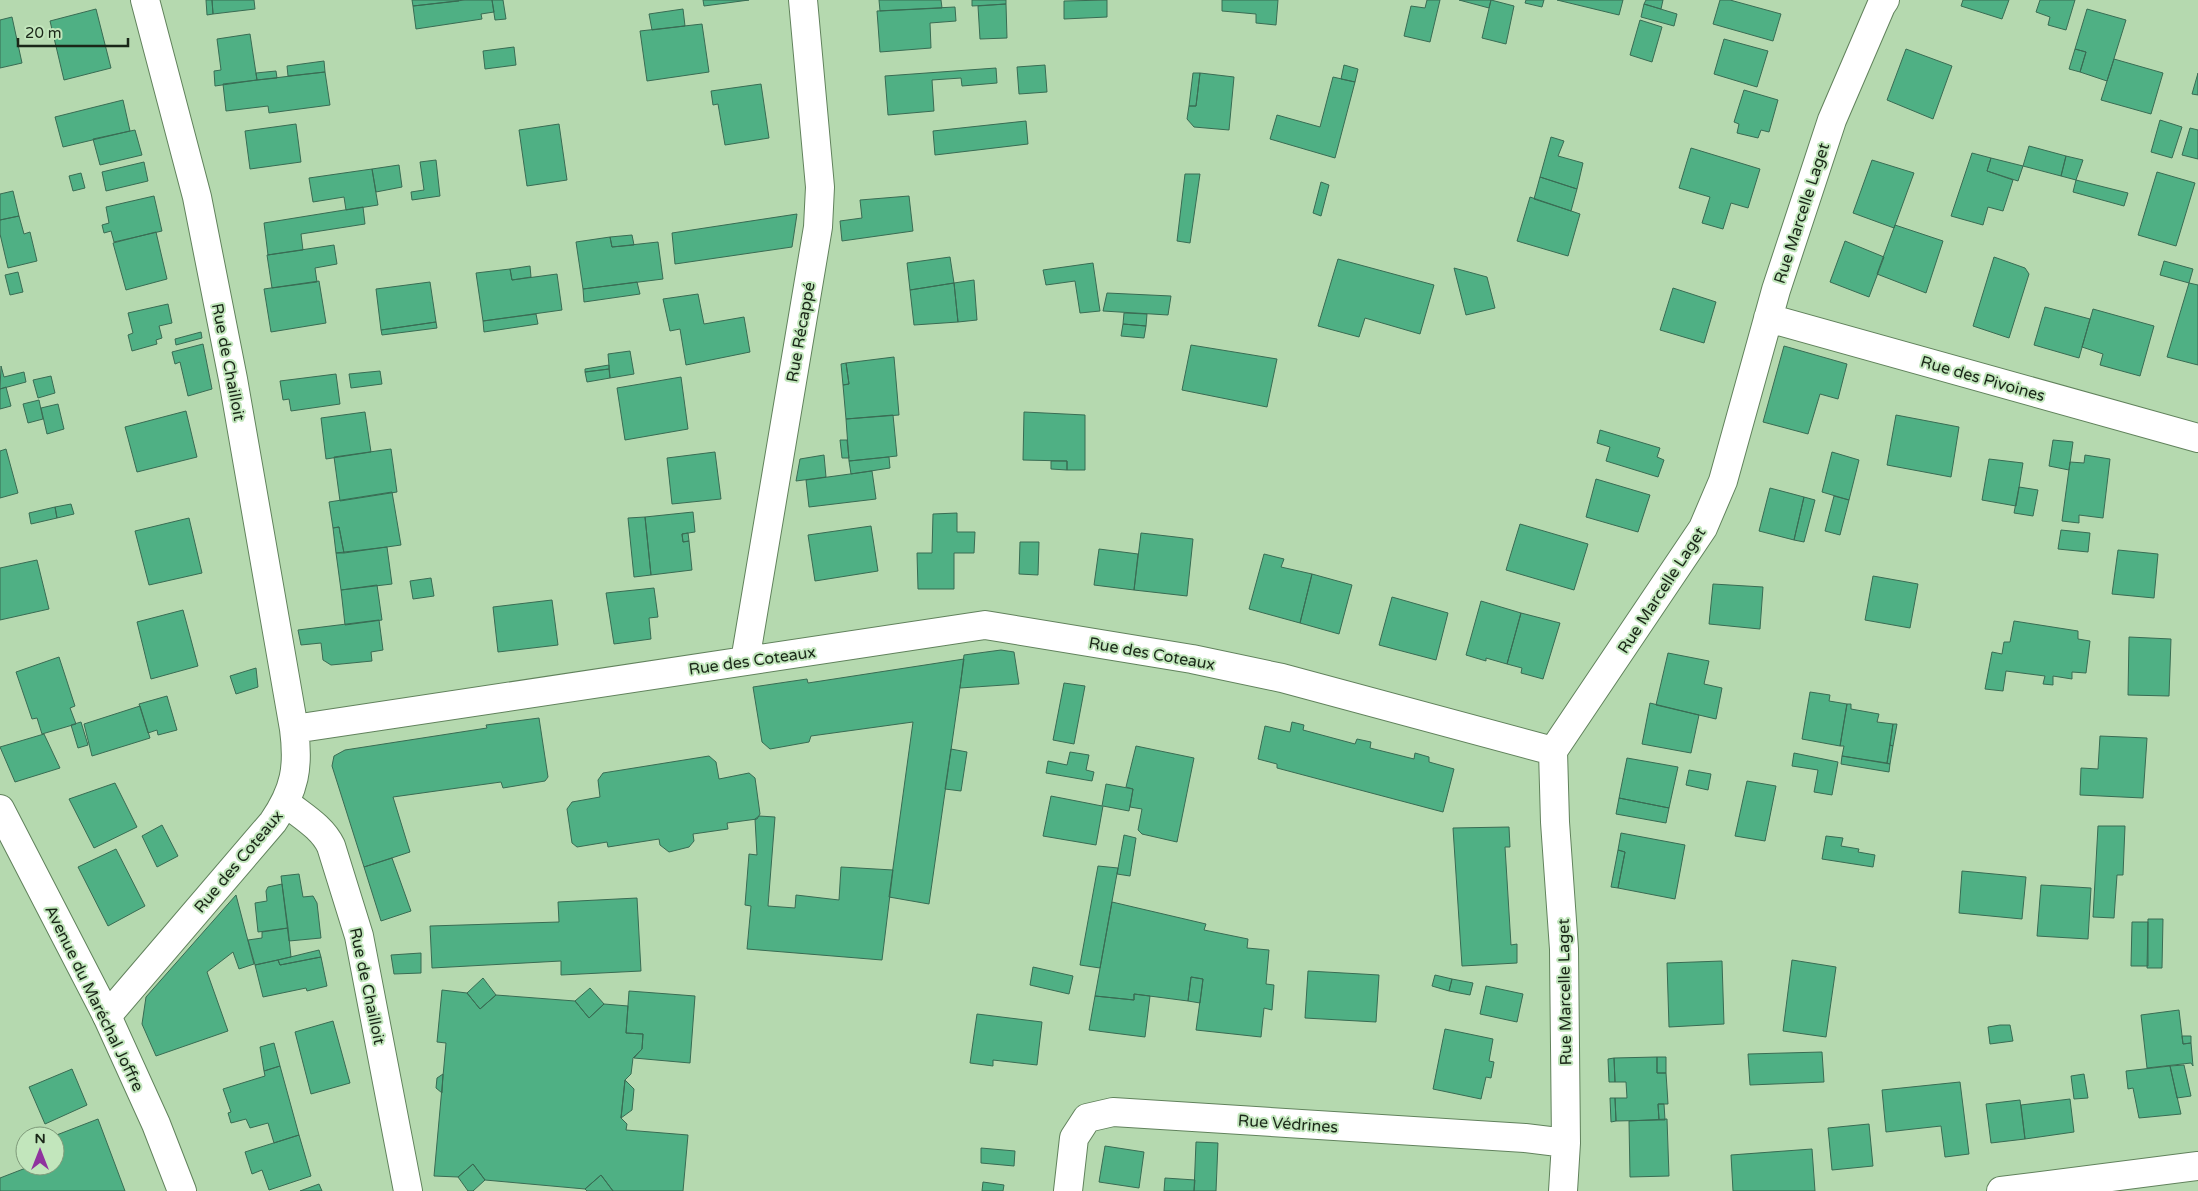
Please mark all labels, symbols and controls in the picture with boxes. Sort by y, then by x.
scale bar [18,15,128,47]
text: 20 m [25,24,62,42]
street label: Rue Marcelle Laget [1770,140,1834,286]
street label: Rue Récappé [782,280,820,384]
street label: Rue de Chailloit [207,302,249,423]
street label: Rue des Pivoines [1918,352,2047,406]
street label: Rue Marcelle Laget [1613,524,1710,658]
street label: Rue des Coteaux [1087,633,1217,675]
street label: Rue des Coteaux [687,642,817,680]
street label: Rue des Coteaux [190,806,288,917]
street label: Avenue du Maréchal Joffre [40,902,148,1095]
street label: Rue Marcelle Laget [1554,918,1576,1066]
street label: Rue de Chailloit [345,926,389,1047]
street label: Rue Védrines [1237,1111,1339,1137]
north arrow [15,1126,65,1176]
text: N [34,1130,46,1147]

